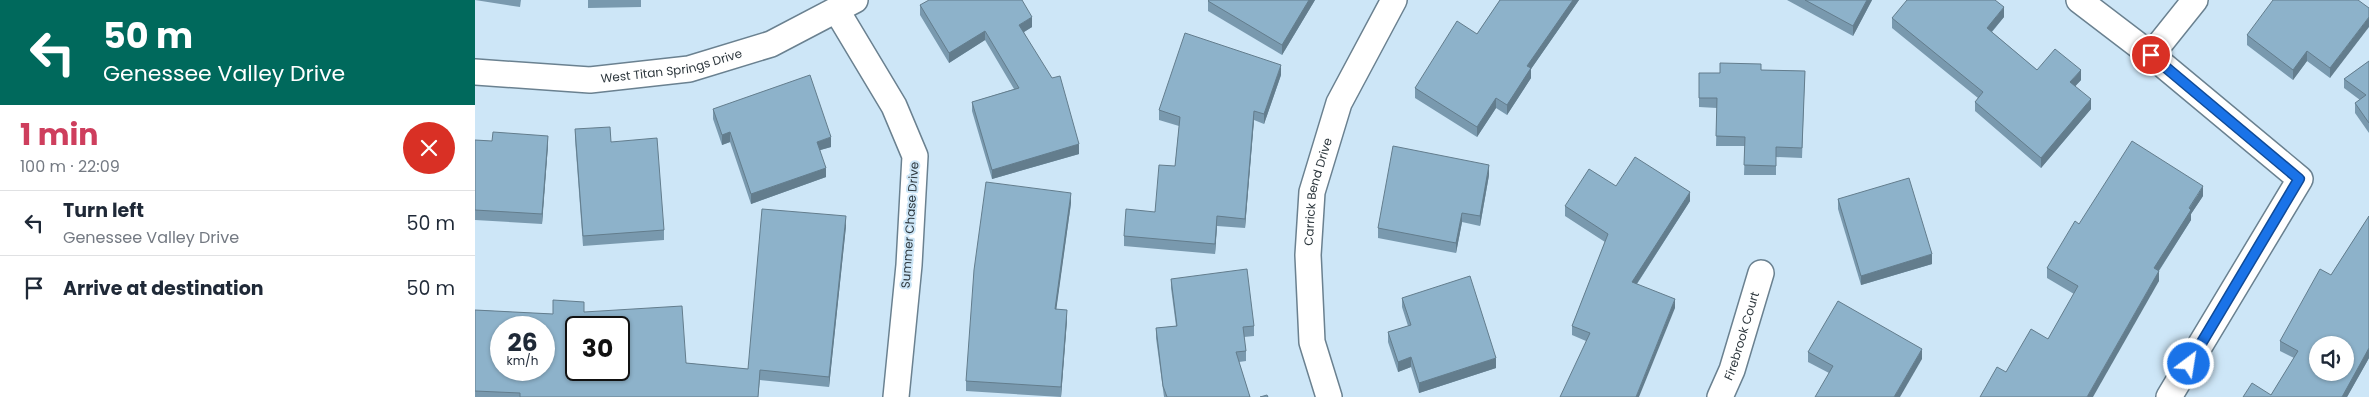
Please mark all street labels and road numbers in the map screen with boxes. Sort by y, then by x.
street label: West Titan Springs Drive [600,44,744,87]
street label: Carrick Bend Drive [1300,136,1336,246]
street label: Summer Chase Drive [897,161,922,289]
street label: Firebrook Court [1720,289,1763,383]

